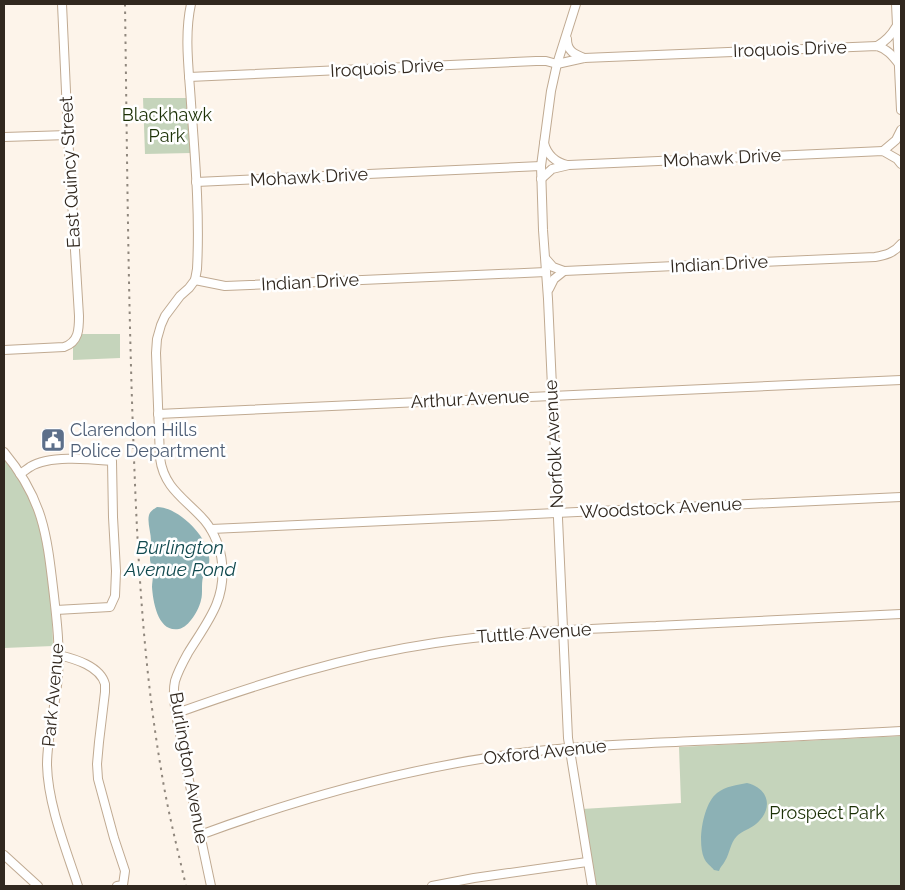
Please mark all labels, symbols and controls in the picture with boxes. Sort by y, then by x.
street label: Iroquois Drive [733,36,848,61]
street label: Iroquois Drive [330,54,445,81]
street label: East Quincy Street [55,96,84,249]
park label: Blackhawk Park [122,104,213,146]
street label: Mohawk Drive [662,144,782,171]
street label: Mohawk Drive [249,163,369,190]
street label: Indian Drive [670,250,769,277]
street label: Indian Drive [261,268,360,295]
street label: Norfolk Avenue [540,379,567,509]
street label: Arthur Avenue [410,385,530,412]
place label: Clarendon Hills Police Department [70,419,226,461]
public building icon: Clarendon Hills Police Department [40,427,66,453]
street label: Woodstock Avenue [579,493,743,522]
water label: Burlington Avenue Pond [123,536,236,580]
street label: Tuttle Avenue [476,618,592,647]
street label: Park Avenue [38,642,68,748]
street label: Burlington Avenue [166,690,213,846]
street label: Oxford Avenue [483,735,608,768]
park label: Prospect Park [769,802,885,823]

